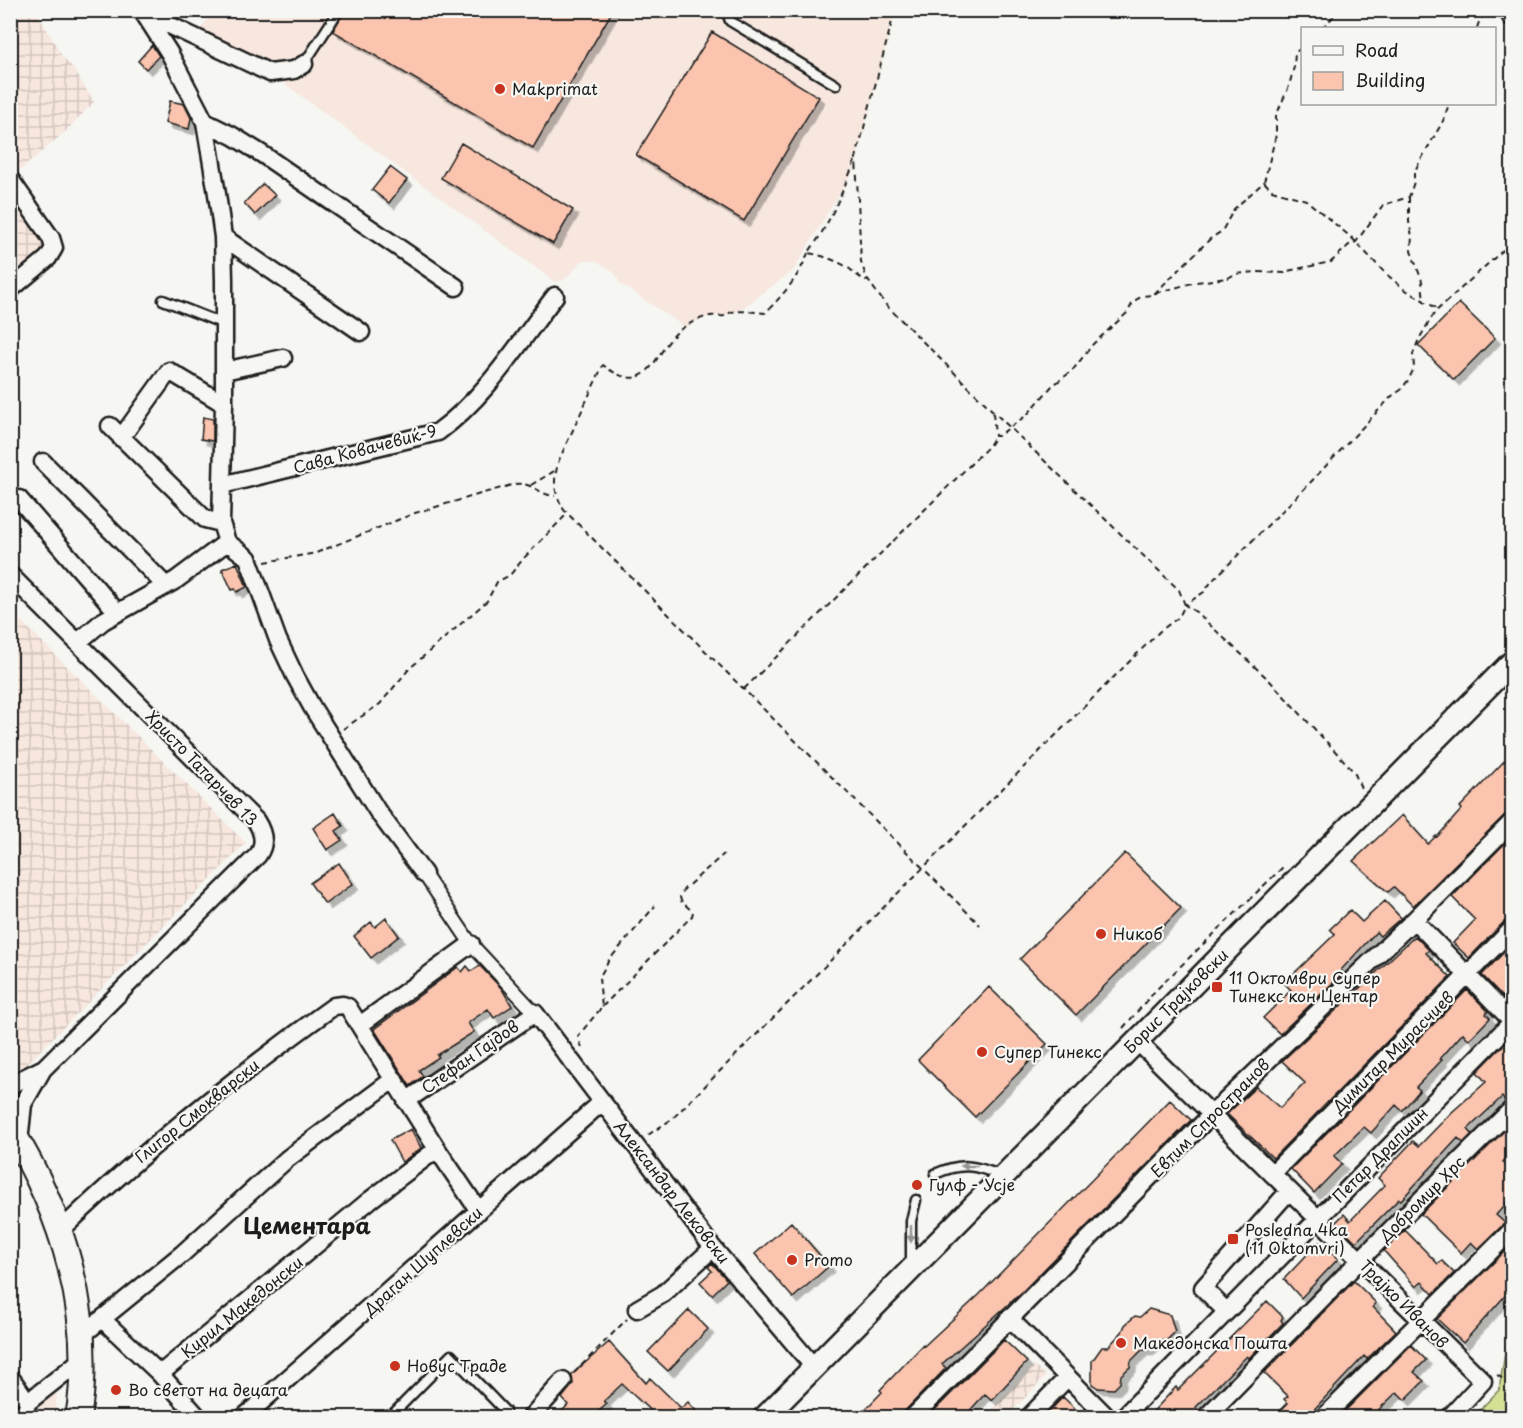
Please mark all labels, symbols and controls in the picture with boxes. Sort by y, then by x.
legend [1301,27,1496,105]
text: Road [1355,36,1399,63]
text: Building [1355,66,1425,93]
place label: Makprimat [512,76,598,100]
marker: Makprimat [493,82,507,96]
street label: Сава Ковачевиќ-9 [290,417,439,479]
street label: Христо Татарчев 13 [141,704,264,831]
place label: Никоб [1113,921,1163,945]
marker: Никоб [1094,927,1108,941]
street label: Борис Трајковски [1118,943,1233,1058]
place label: 11 Октомври Супер Тинекс кон Центар [1229,965,1380,1007]
marker: 11 Октомври Супер Тинекс кон Центар [1210,980,1224,994]
street label: Димитар Мирасчиев [1325,985,1458,1118]
street label: Стефан Гајдов [416,1014,523,1099]
place label: Супер Тинекс [994,1039,1102,1063]
marker: Супер Тинекс [975,1045,989,1059]
street label: Евтим Спространов [1144,1052,1274,1182]
street label: Глигор Смокварски [129,1053,264,1168]
street label: Петар Драпшин [1326,1101,1433,1208]
street label: Александар Лековски [609,1115,736,1268]
street label: Добромир Хрс [1372,1150,1470,1248]
one-way arrow [959,1162,978,1171]
place label: Гулф - Усје [929,1172,1015,1196]
marker: Гулф - Усје [910,1178,924,1192]
street label: Драган Шуплевски [357,1200,487,1321]
district label: Цементара [243,1208,372,1241]
place label: Posledna 4ka (11 Oktomvri) [1245,1217,1348,1259]
one-way arrow [906,1224,916,1243]
marker: Posledna 4ka (11 Oktomvri) [1226,1232,1240,1246]
place label: Promo [804,1247,853,1271]
street label: Кирил Македонски [175,1250,307,1363]
marker: Promo [785,1253,799,1267]
street label: Трајко Иванов [1355,1253,1455,1353]
place label: Македонска Пошта [1133,1330,1288,1354]
marker: Македонска Пошта [1114,1336,1128,1350]
place label: Новус Траде [407,1353,507,1377]
marker: Новус Траде [388,1359,402,1373]
place label: Во светот на децата [128,1377,288,1401]
marker: Во светот на децата [109,1383,123,1397]

